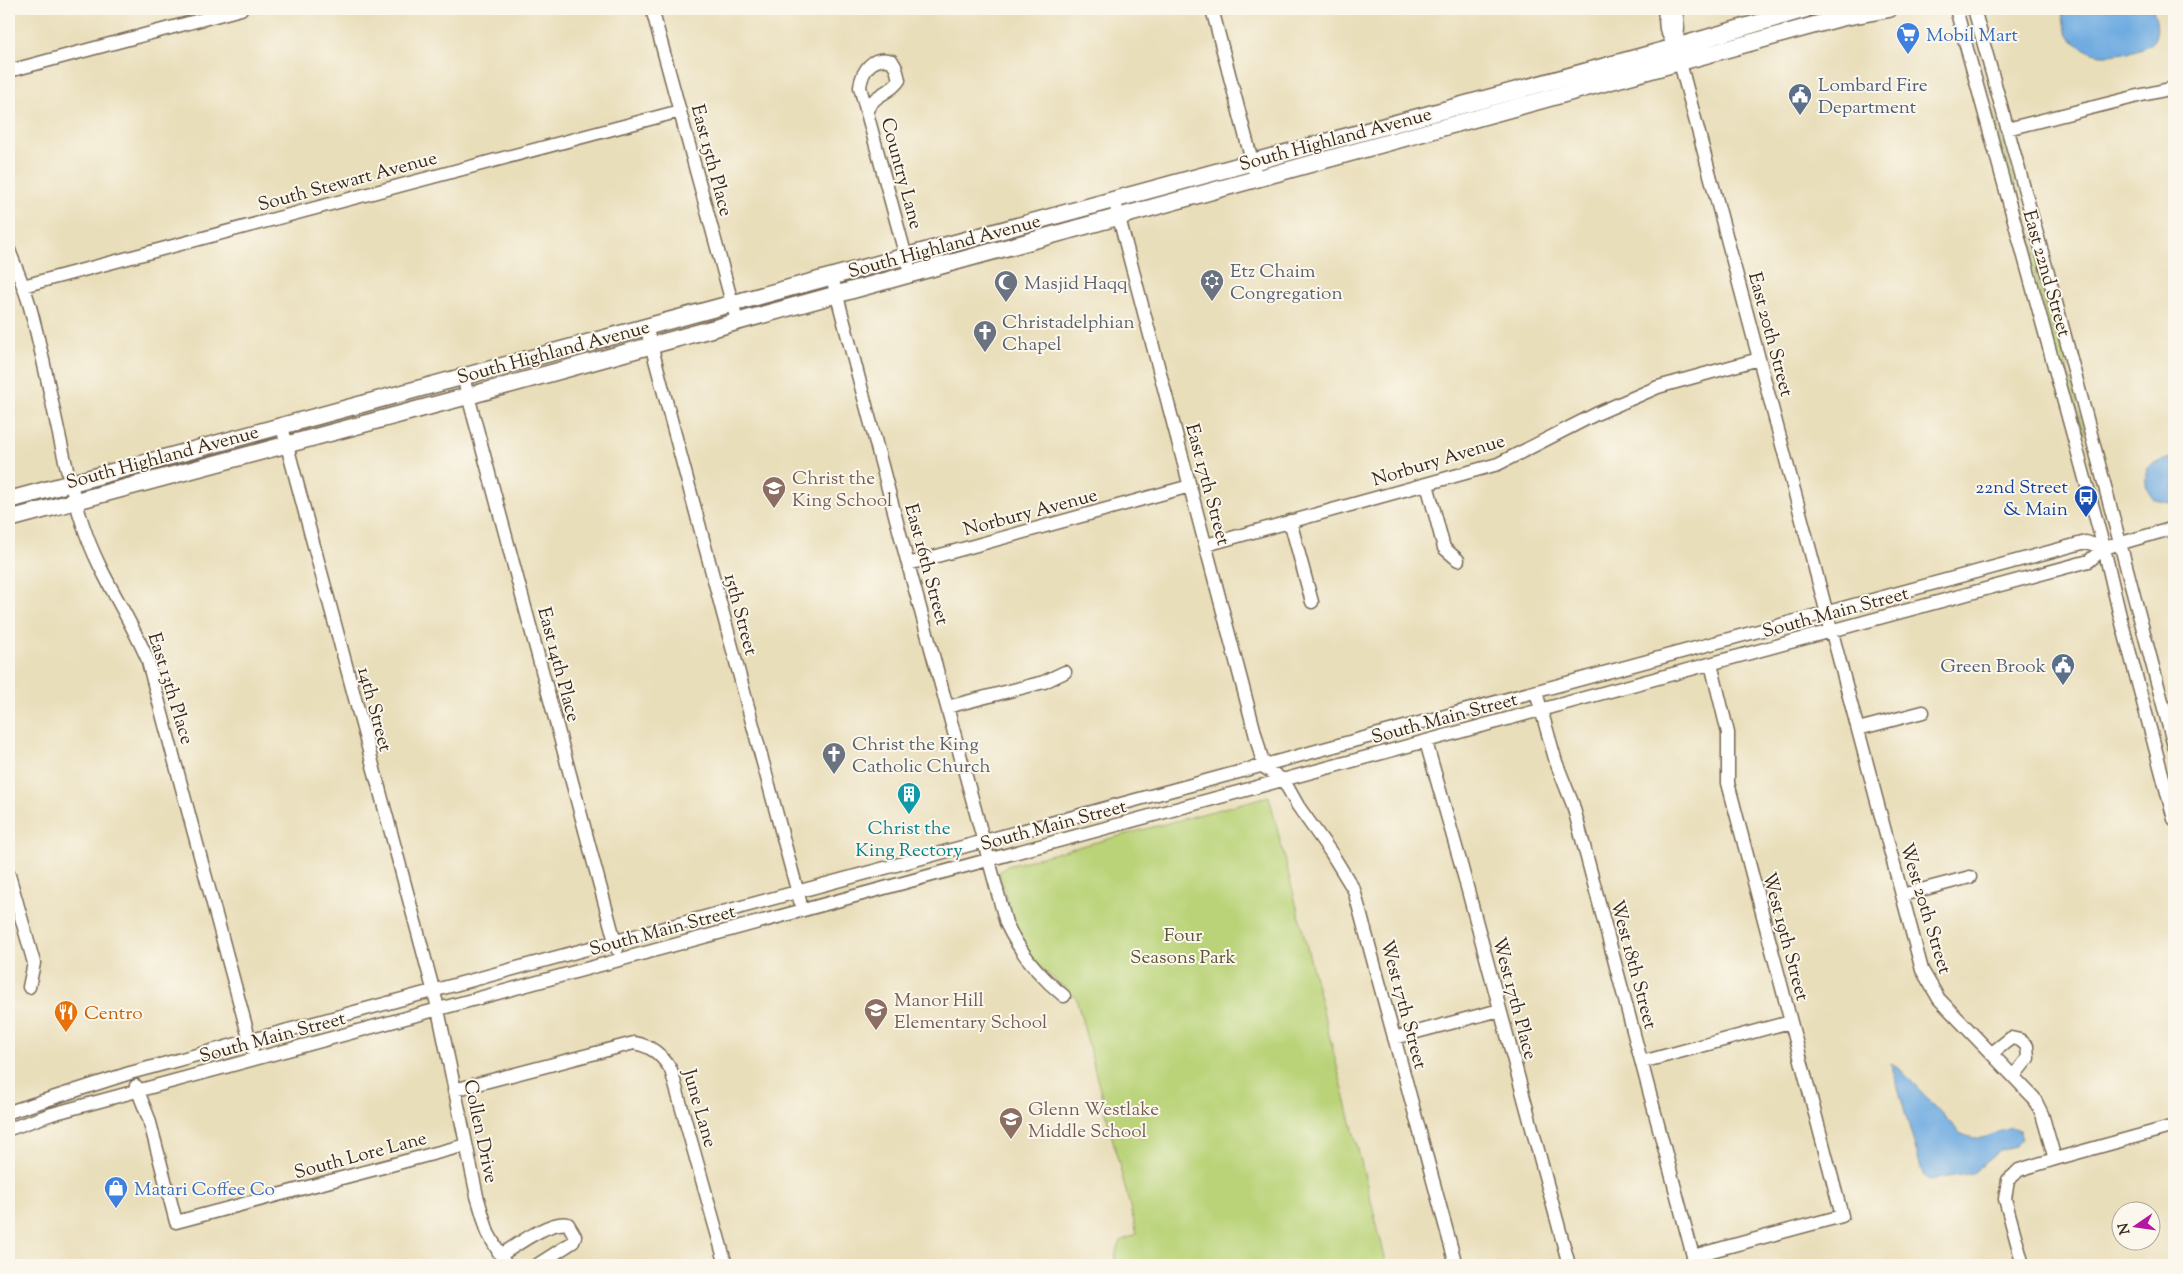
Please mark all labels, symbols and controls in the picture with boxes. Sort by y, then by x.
supermarket icon: Mobil Mart [1895,21,1921,55]
place label: Mobil Mart [1926,23,2019,50]
place label: Lombard Fire Department [1818,73,1928,122]
public building icon: Lombard Fire Department [1787,82,1813,116]
street label: East 15th Place [683,102,739,220]
street label: South Highland Avenue [1236,102,1435,179]
street label: Country Lane [873,115,928,233]
street label: South Stewart Avenue [255,145,440,219]
street label: East 22nd Street [2015,207,2077,341]
street label: South Highland Avenue [845,209,1044,286]
place label: Etz Chaim Congregation [1230,259,1343,308]
synagogue icon: Etz Chaim Congregation [1199,268,1225,302]
mosque icon: Masjid Haqq [993,269,1019,303]
street label: East 20th Street [1740,269,1799,400]
place label: Masjid Haqq [1024,271,1128,298]
place label: Christadelphian Chapel [1002,310,1135,359]
street label: South Highland Avenue [454,315,653,392]
church icon: Christadelphian Chapel [972,319,998,353]
street label: South Highland Avenue [63,420,262,497]
street label: East 17th Street [1177,421,1236,549]
street label: Norbury Avenue [1369,428,1509,494]
place label: Christ the King School [792,466,892,515]
school or university icon: Christ the King School [761,475,787,509]
place label: 22nd Street & Main [1975,475,2068,524]
street label: Norbury Avenue [961,483,1101,544]
bus stop icon: 22nd Street & Main [2073,484,2099,518]
street label: East 16th Street [896,501,955,629]
street label: 15th Street [716,571,764,659]
street label: South Main Street [1760,581,1912,646]
street label: East 14th Place [529,604,586,725]
street label: East 13th Place [140,629,199,748]
public building icon: Green Brook [2050,652,2076,686]
place label: Green Brook [1940,654,2047,681]
street label: 14th Street [349,664,398,755]
street label: South Main Street [1369,687,1521,752]
place label: Christ the King Catholic Church [852,732,991,781]
church icon: Christ the King Catholic Church [821,741,847,775]
building icon: Christ the King Rectory [896,781,922,815]
street label: South Main Street [978,794,1130,859]
place label: Christ the King Rectory [855,816,963,865]
street label: West 20th Street [1892,840,1958,978]
street label: West 19th Street [1754,869,1815,1005]
street label: West 18th Street [1602,897,1663,1033]
street label: South Main Street [587,899,739,964]
park label: Four Seasons Park [1130,923,1237,972]
street label: West 17th Place [1484,934,1543,1063]
street label: West 17th Street [1372,937,1433,1073]
place label: Manor Hill Elementary School [894,988,1047,1037]
school or university icon: Manor Hill Elementary School [863,997,889,1031]
restaurant icon: Centro [53,999,79,1033]
place label: Centro [84,1001,143,1028]
street label: South Main Street [197,1006,349,1071]
street label: June Lane [674,1065,723,1151]
street label: Collen Drive [455,1077,504,1186]
place label: Glenn Westlake Middle School [1028,1097,1159,1146]
school or university icon: Glenn Westlake Middle School [998,1106,1024,1140]
street label: South Lore Lane [291,1126,430,1187]
shop icon: Matari Coffee Co [103,1175,129,1209]
place label: Matari Coffee Co [134,1177,275,1204]
north arrow [2110,1202,2160,1252]
text: N [2114,1221,2136,1236]

